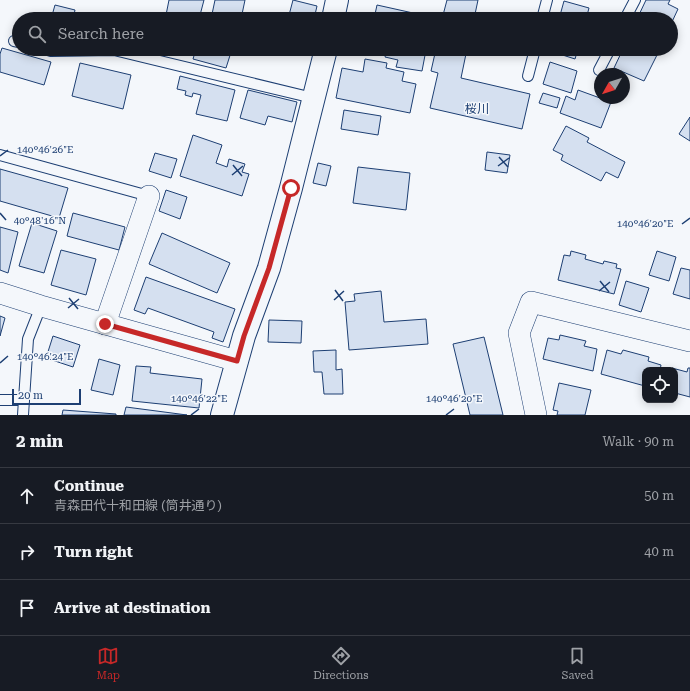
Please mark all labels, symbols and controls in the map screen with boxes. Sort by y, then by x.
search box [12,12,678,56]
icon: search [26,23,48,45]
text: Search here [58,25,144,43]
north arrow [594,68,630,104]
district label: 桜川 [465,102,489,116]
text: 140°46'26"E [17,144,73,155]
route start [282,179,300,197]
text: 40°48'16"N [14,215,66,226]
text: 140°46'20"E [617,218,673,229]
route end [96,315,114,333]
text: 140°46'24"E [17,351,73,362]
map controls [642,367,678,403]
button: locate [642,367,678,403]
scale bar [12,387,81,406]
text: 20 m [18,389,43,402]
text: 140°46'22"E [171,393,227,404]
text: 140°46'20"E [426,393,482,404]
text: 2 min [16,431,63,451]
text: Walk · 90 m [602,434,674,449]
text: Continue [54,477,124,495]
icon: ahead [16,485,38,507]
text: 50 m [644,488,674,503]
text: 青森田代十和田線 (筒井通り) [54,498,222,513]
icon: right [16,541,38,563]
text: Turn right [54,543,133,561]
text: 40 m [644,544,674,559]
icon: arrive [16,597,38,619]
text: Arrive at destination [54,599,210,617]
tab: Map [97,645,120,682]
tab: Directions [313,645,368,682]
tab: Saved [562,645,593,682]

